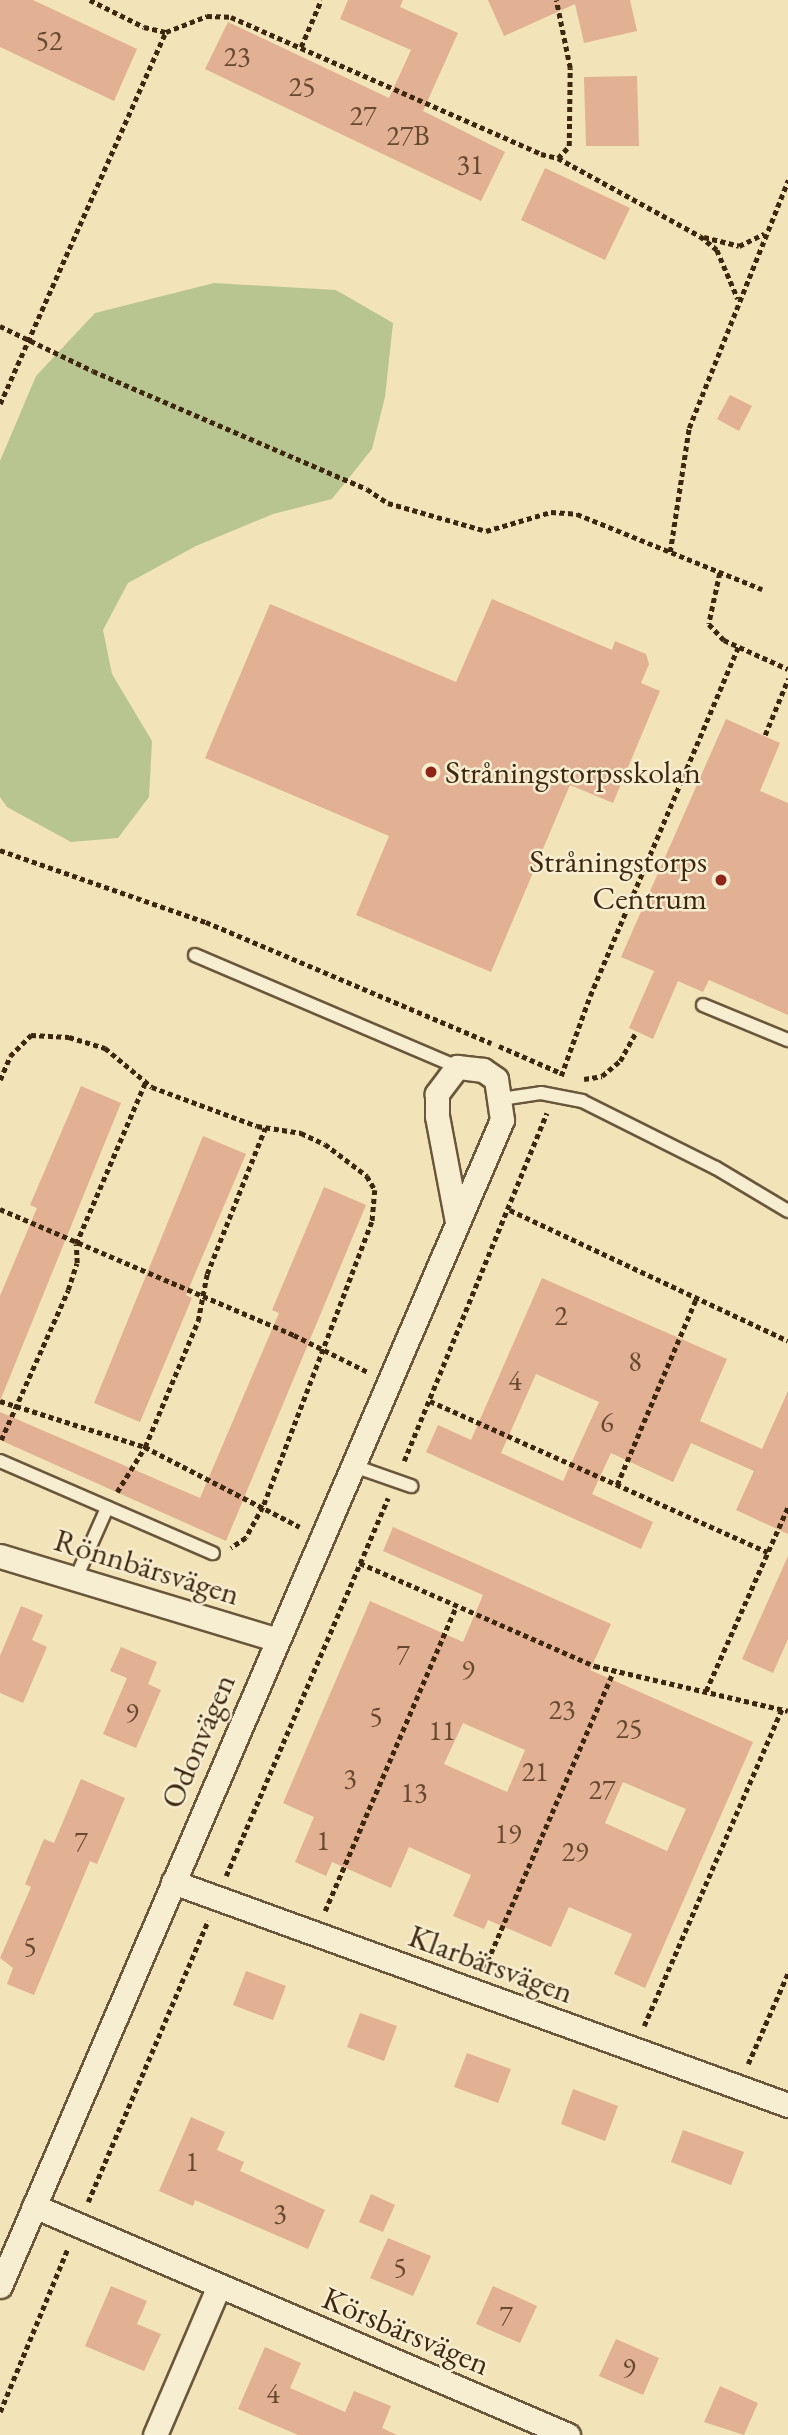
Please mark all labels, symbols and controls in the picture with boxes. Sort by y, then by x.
house number: 52 [36,23,62,57]
house number: 23 [224,39,250,73]
house number: 25 [289,69,315,103]
house number: 27 [350,98,376,132]
house number: 27B [386,118,430,152]
house number: 31 [457,147,483,181]
place label: Stråningstorpsskolan [445,753,701,791]
marker: Stråningstorpsskolan [423,764,439,780]
place label: Stråningstorps Centrum [529,843,707,918]
marker: Stråningstorps Centrum [713,872,729,888]
house number: 2 [554,1298,568,1332]
house number: 8 [628,1344,642,1378]
house number: 4 [508,1363,522,1397]
house number: 6 [600,1405,614,1439]
street label: Rönnbärsvägen [50,1521,244,1613]
house number: 7 [396,1637,410,1671]
house number: 9 [461,1652,475,1686]
street label: Odonvägen [153,1668,243,1814]
house number: 23 [549,1692,575,1726]
house number: 9 [125,1695,139,1729]
house number: 5 [369,1699,383,1733]
house number: 25 [616,1711,642,1745]
house number: 11 [429,1713,455,1747]
house number: 21 [522,1754,548,1788]
house number: 3 [343,1761,357,1795]
house number: 27 [589,1772,615,1806]
house number: 13 [401,1775,427,1809]
house number: 19 [495,1816,521,1850]
house number: 1 [316,1823,330,1857]
house number: 7 [74,1824,88,1858]
house number: 29 [562,1834,588,1868]
street label: Klarbärsvägen [404,1917,578,2011]
house number: 5 [23,1929,37,1963]
house number: 1 [185,2144,199,2178]
house number: 3 [273,2196,287,2230]
house number: 5 [393,2250,407,2284]
street label: Körsbärsvägen [317,2279,495,2383]
house number: 7 [499,2298,513,2332]
house number: 9 [622,2350,636,2384]
house number: 4 [266,2376,280,2410]

